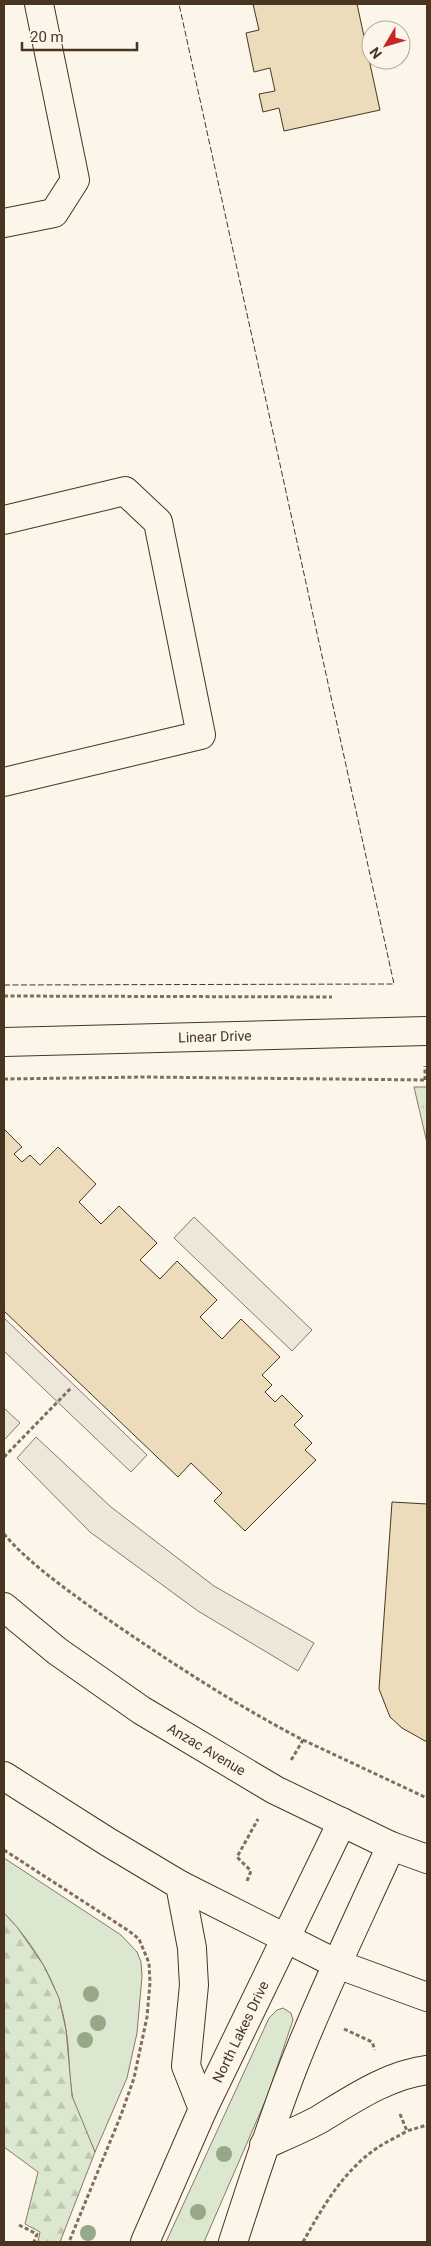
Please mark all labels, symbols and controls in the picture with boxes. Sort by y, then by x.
scale bar [22,20,138,52]
north arrow [361,20,411,70]
text: 20 m [30,28,64,46]
text: N [366,44,385,62]
street label: Linear Drive [178,1028,252,1045]
street label: Anzac Avenue [165,1720,249,1779]
street label: North Lakes Drive [209,1978,272,2085]

